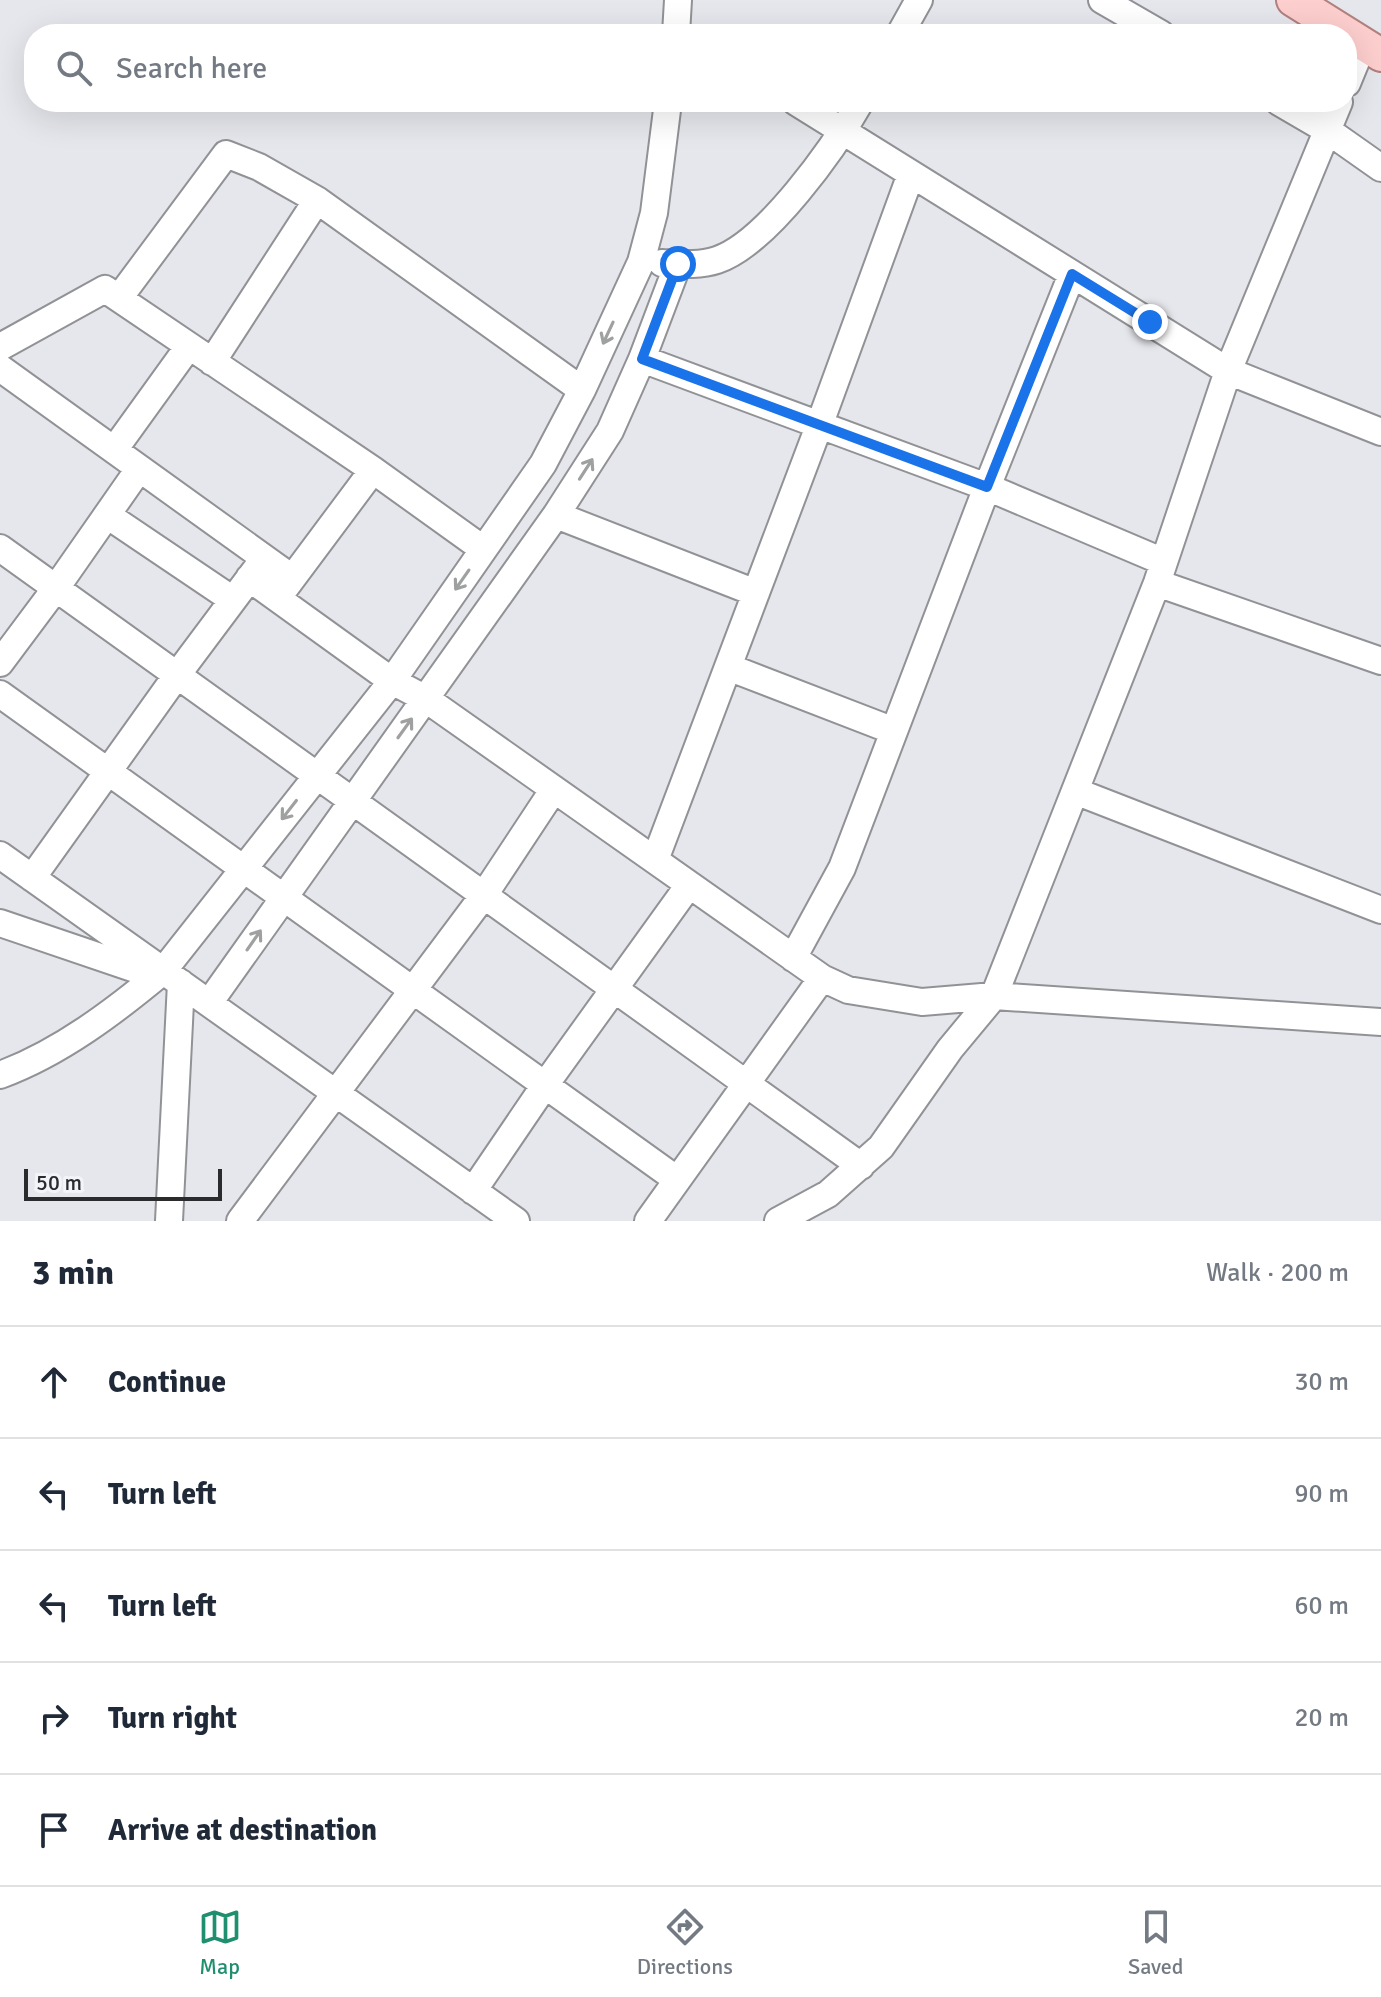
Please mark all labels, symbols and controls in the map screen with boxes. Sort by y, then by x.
search box [24,24,1357,112]
icon: search [52,46,96,90]
text: Search here [116,50,267,87]
route start [660,246,696,282]
route end [1132,304,1168,340]
one-way arrow [600,320,615,344]
one-way arrow [578,458,594,481]
one-way arrow [454,568,470,590]
one-way arrow [396,718,413,739]
one-way arrow [281,799,298,820]
one-way arrow [246,929,262,951]
scale bar [24,1165,222,1201]
text: 50 m [36,1169,82,1196]
text: 3 min [32,1252,114,1294]
text: Walk · 200 m [1206,1257,1349,1289]
icon: ahead [32,1360,76,1404]
text: Continue [108,1364,226,1401]
text: 30 m [1294,1366,1349,1398]
icon: left [32,1472,76,1516]
text: Turn left [108,1476,217,1513]
text: 90 m [1294,1478,1349,1510]
icon: left [32,1584,76,1628]
text: Turn left [108,1588,217,1625]
text: 60 m [1294,1590,1349,1622]
icon: right [32,1696,76,1740]
text: Turn right [108,1700,237,1737]
text: 20 m [1294,1702,1349,1734]
icon: arrive [32,1808,76,1852]
text: Arrive at destination [108,1812,377,1849]
tab: Map [198,1905,242,1980]
tab: Directions [637,1905,733,1980]
tab: Saved [1128,1905,1183,1980]

